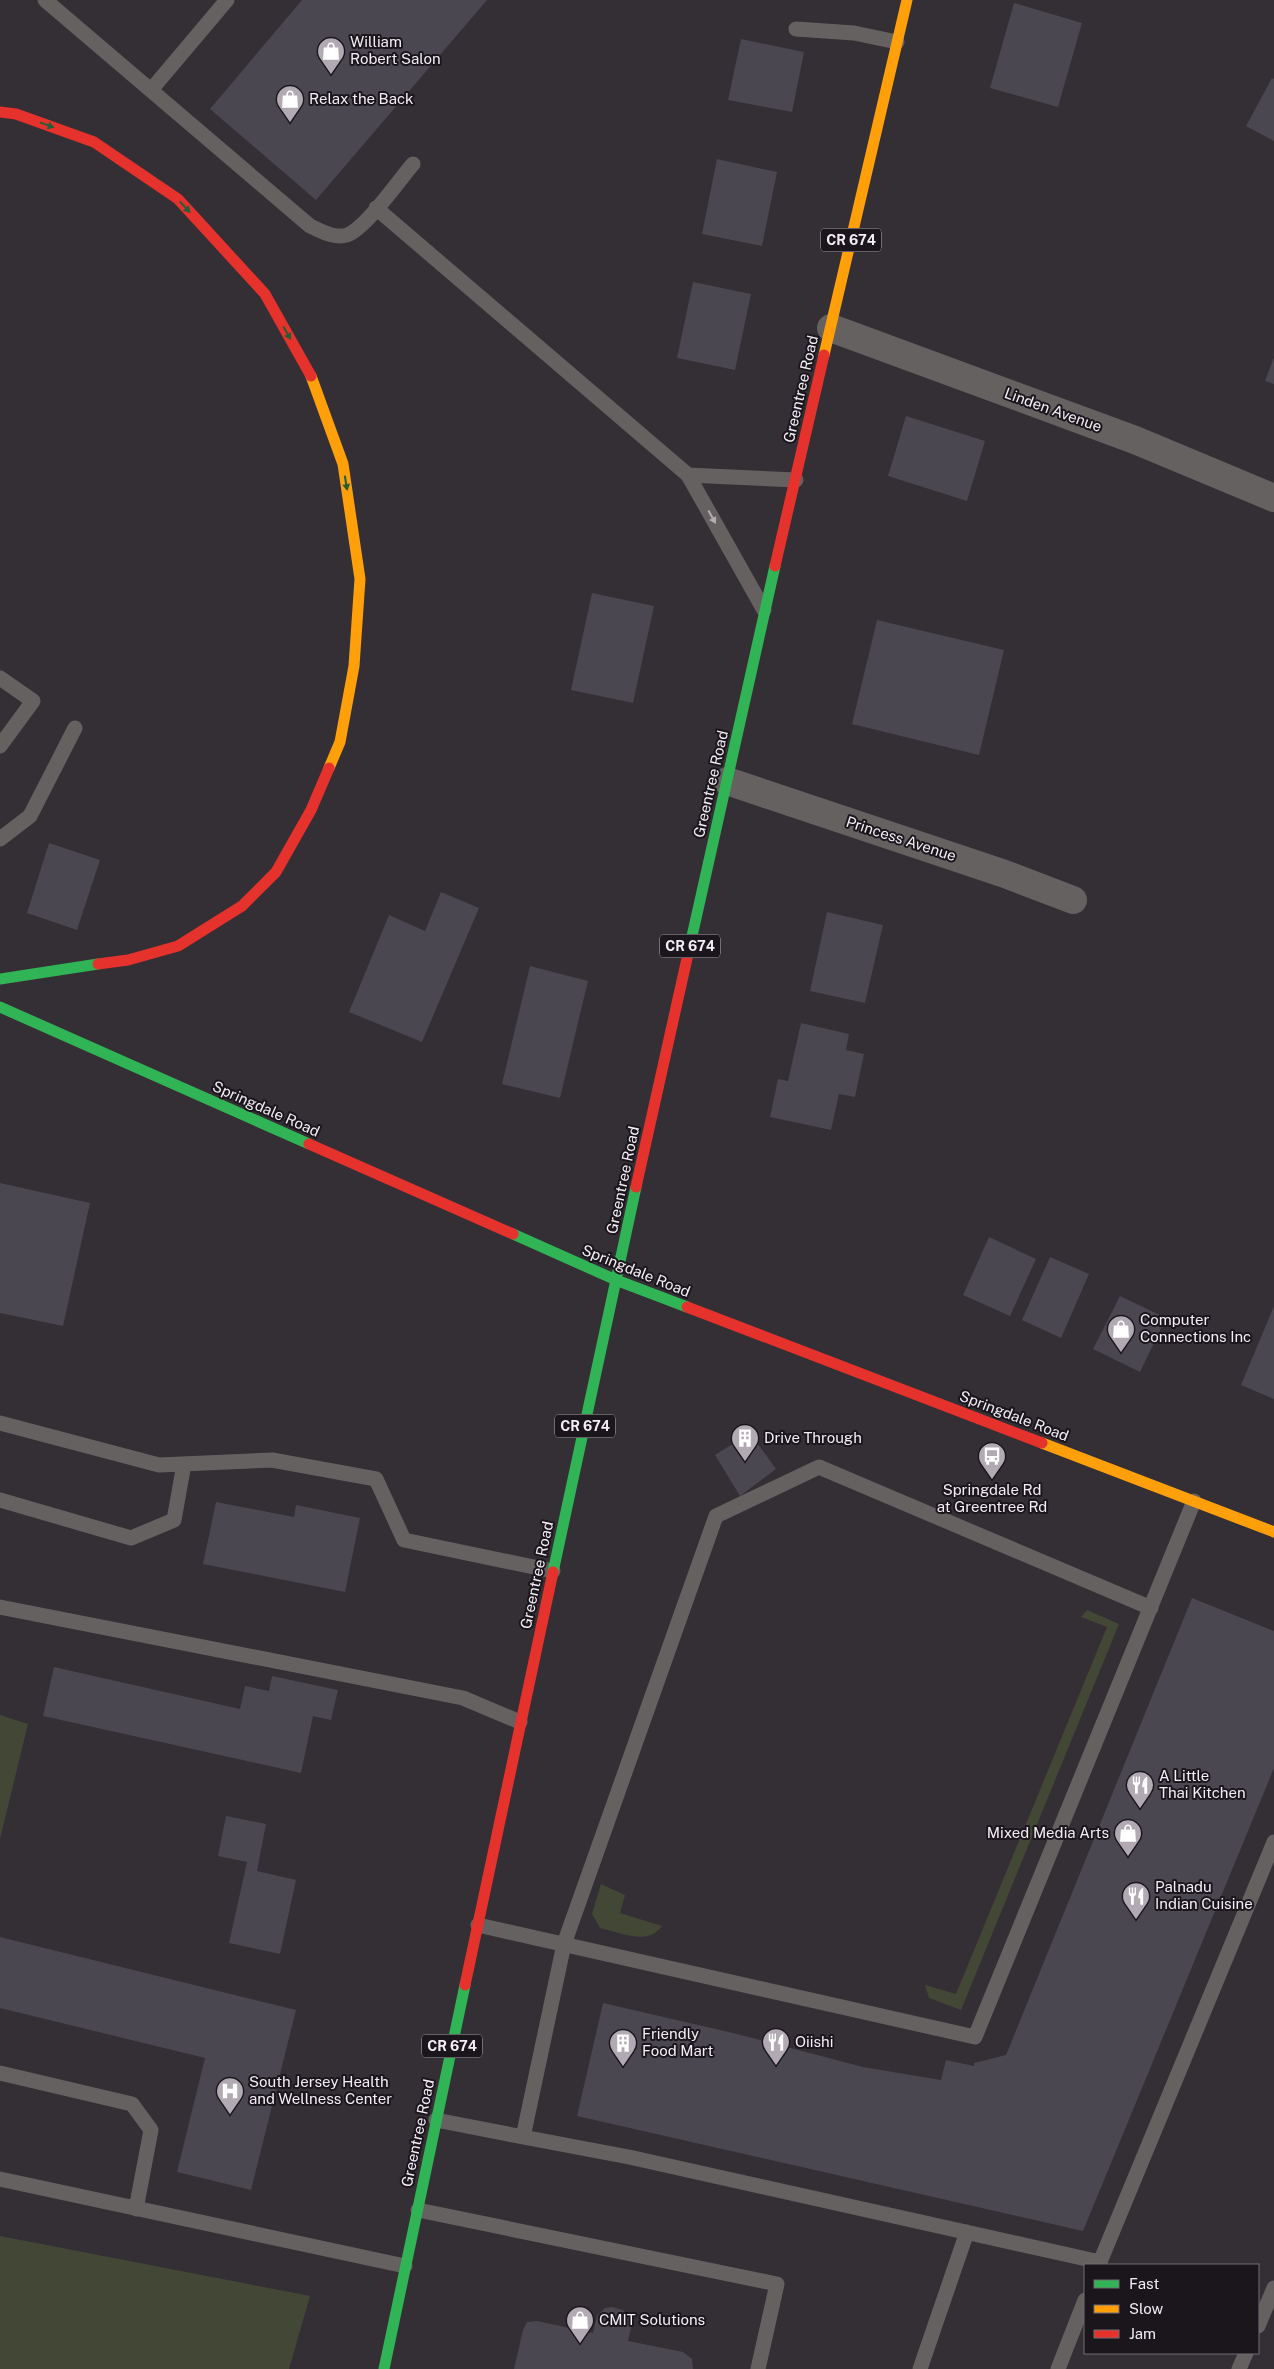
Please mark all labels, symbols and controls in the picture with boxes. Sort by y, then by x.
place label: William Robert Salon [350,33,441,67]
shop icon: William Robert Salon [316,36,346,75]
shop icon: Relax the Back [275,84,305,123]
place label: Relax the Back [309,90,413,107]
one-way arrow [40,121,55,129]
one-way arrow [179,201,191,213]
road number: CR 674 [821,228,881,252]
one-way arrow [283,326,292,339]
street label: Greentree Road [780,334,821,444]
street label: Linden Avenue [1002,384,1104,435]
one-way arrow [342,476,350,492]
one-way arrow [708,510,716,524]
street label: Greentree Road [690,729,731,839]
street label: Princess Avenue [844,813,958,864]
road number: CR 674 [660,934,720,958]
street label: Springdale Road [210,1077,322,1140]
street label: Greentree Road [603,1124,642,1235]
street label: Springdale Road [580,1241,693,1300]
place label: Computer Connections Inc [1140,1311,1251,1345]
shop icon: Computer Connections Inc [1106,1314,1136,1353]
street label: Springdale Road [957,1387,1071,1444]
road number: CR 674 [555,1414,615,1438]
building icon: Drive Through [730,1423,760,1462]
place label: Drive Through [764,1429,862,1446]
bus stop icon: Springdale Rd at Greentree Rd [977,1441,1007,1480]
place label: Springdale Rd at Greentree Rd [937,1481,1047,1515]
street label: Greentree Road [517,1519,556,1630]
place label: A Little Thai Kitchen [1159,1767,1246,1801]
restaurant icon: A Little Thai Kitchen [1125,1770,1155,1809]
shop icon: Mixed Media Arts [1113,1818,1143,1857]
place label: Mixed Media Arts [987,1824,1109,1841]
place label: Palnadu Indian Cuisine [1155,1878,1253,1912]
restaurant icon: Palnadu Indian Cuisine [1121,1881,1151,1920]
place label: Friendly Food Mart [642,2025,713,2059]
restaurant icon: Oiishi [761,2027,791,2066]
building icon: Friendly Food Mart [608,2028,638,2067]
place label: Oiishi [795,2033,833,2050]
road number: CR 674 [422,2034,482,2058]
place label: South Jersey Health and Wellness Center [249,2073,392,2107]
hospital icon: South Jersey Health and Wellness Center [215,2076,245,2115]
street label: Greentree Road [398,2077,437,2188]
legend [1084,2264,1259,2354]
text: Fast [1129,2275,1159,2292]
text: Slow [1129,2300,1164,2317]
shop icon: CMIT Solutions [565,2305,595,2344]
place label: CMIT Solutions [599,2311,705,2328]
text: Jam [1129,2325,1156,2342]

